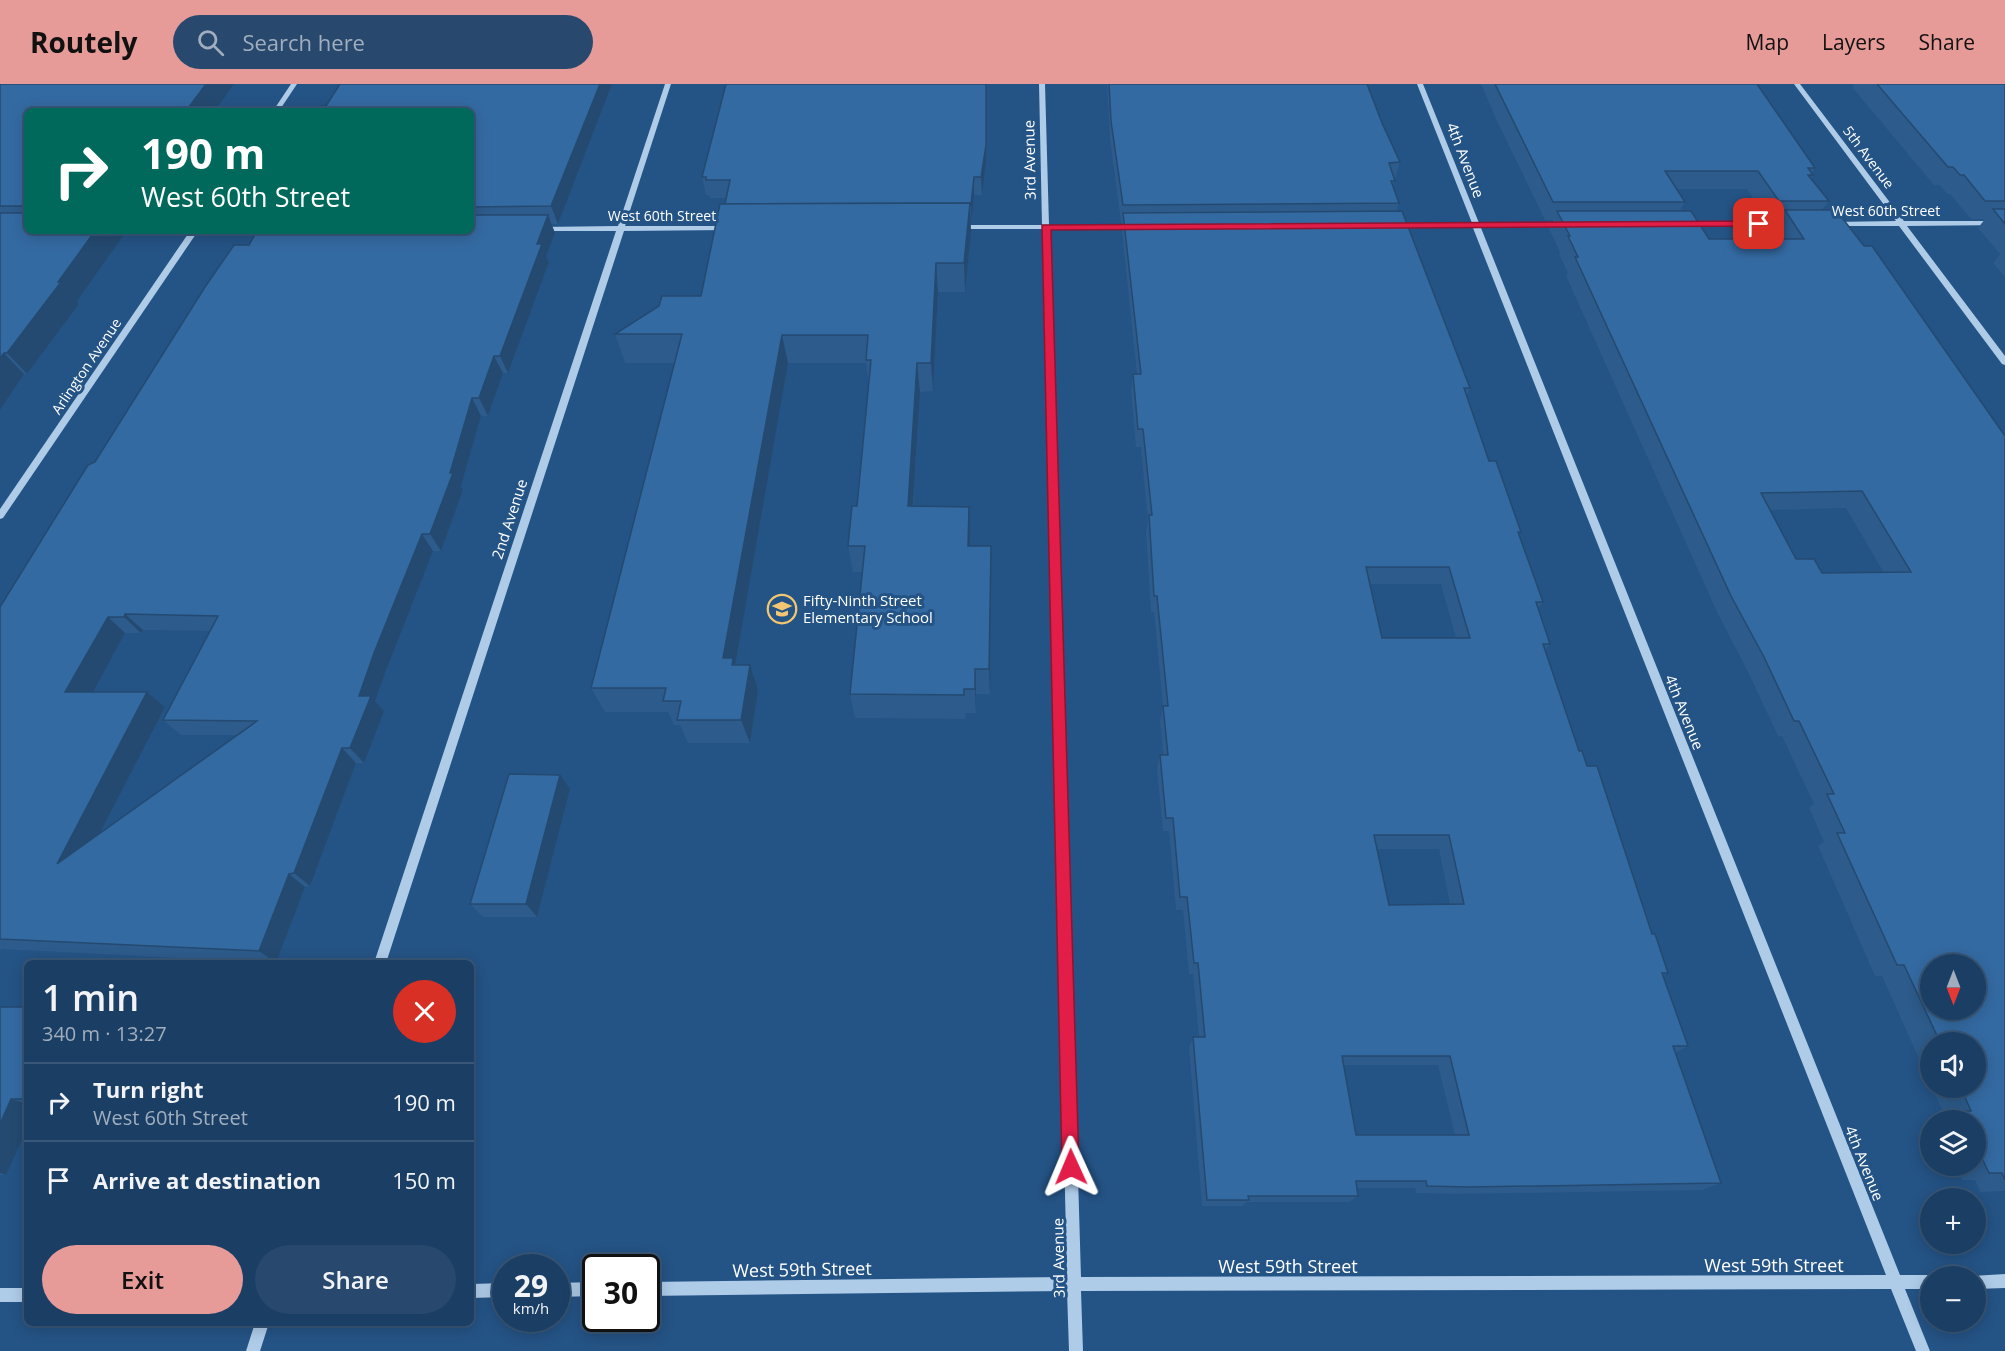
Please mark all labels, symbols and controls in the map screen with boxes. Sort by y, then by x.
search box [173,15,593,69]
text: Routely [30,23,137,61]
icon: search [194,26,227,59]
text: Search here [242,27,365,57]
text: Map [1746,28,1789,56]
text: Layers [1822,28,1886,56]
text: Share [1919,28,1975,56]
street label: 4th Avenue [1442,119,1490,201]
street label: 3rd Avenue [1018,120,1040,200]
street label: 5th Avenue [1839,122,1899,192]
text: 190 m [141,124,265,181]
icon: right [42,132,120,210]
text: West 60th Street [141,178,350,215]
pin [1733,198,1784,249]
street label: West 60th Street [1832,201,1940,220]
street label: West 60th Street [608,206,716,225]
icon: arrive [1742,207,1775,240]
street label: Arlington Avenue [47,314,125,418]
street label: 2nd Avenue [487,476,531,562]
place label: Fifty-Ninth Street Elementary School [803,590,933,627]
school or university icon: Fifty-Ninth Street Elementary School [766,593,798,625]
street label: 4th Avenue [1661,672,1709,752]
north arrow [1920,954,1986,1020]
map controls [1920,954,1986,1332]
text: 1 min [42,973,139,1022]
button: close [393,980,456,1043]
text: 340 m · 13:27 [42,1020,167,1047]
button: sound [1920,1032,1986,1098]
text: Turn right [93,1074,204,1104]
icon: right [42,1086,75,1119]
text: 190 m [392,1087,456,1117]
text: West 60th Street [93,1104,248,1131]
button: layers [1920,1110,1986,1176]
street label: 4th Avenue [1841,1123,1889,1203]
position arrow [1039,1135,1103,1199]
icon: arrive [42,1164,75,1197]
text: Arrive at destination [93,1165,321,1195]
text: 150 m [392,1165,456,1195]
button: + [1920,1188,1986,1254]
street label: 3rd Avenue [1047,1218,1069,1298]
button: Exit [42,1245,243,1314]
button: Share [255,1245,456,1314]
street label: West 59th Street [1704,1253,1844,1277]
speed limit sign: 30 [582,1254,660,1332]
street label: West 59th Street [1218,1254,1358,1278]
street label: West 59th Street [732,1256,872,1282]
text: 29 [514,1265,548,1306]
button: − [1920,1266,1986,1332]
text: km/h [513,1298,549,1318]

